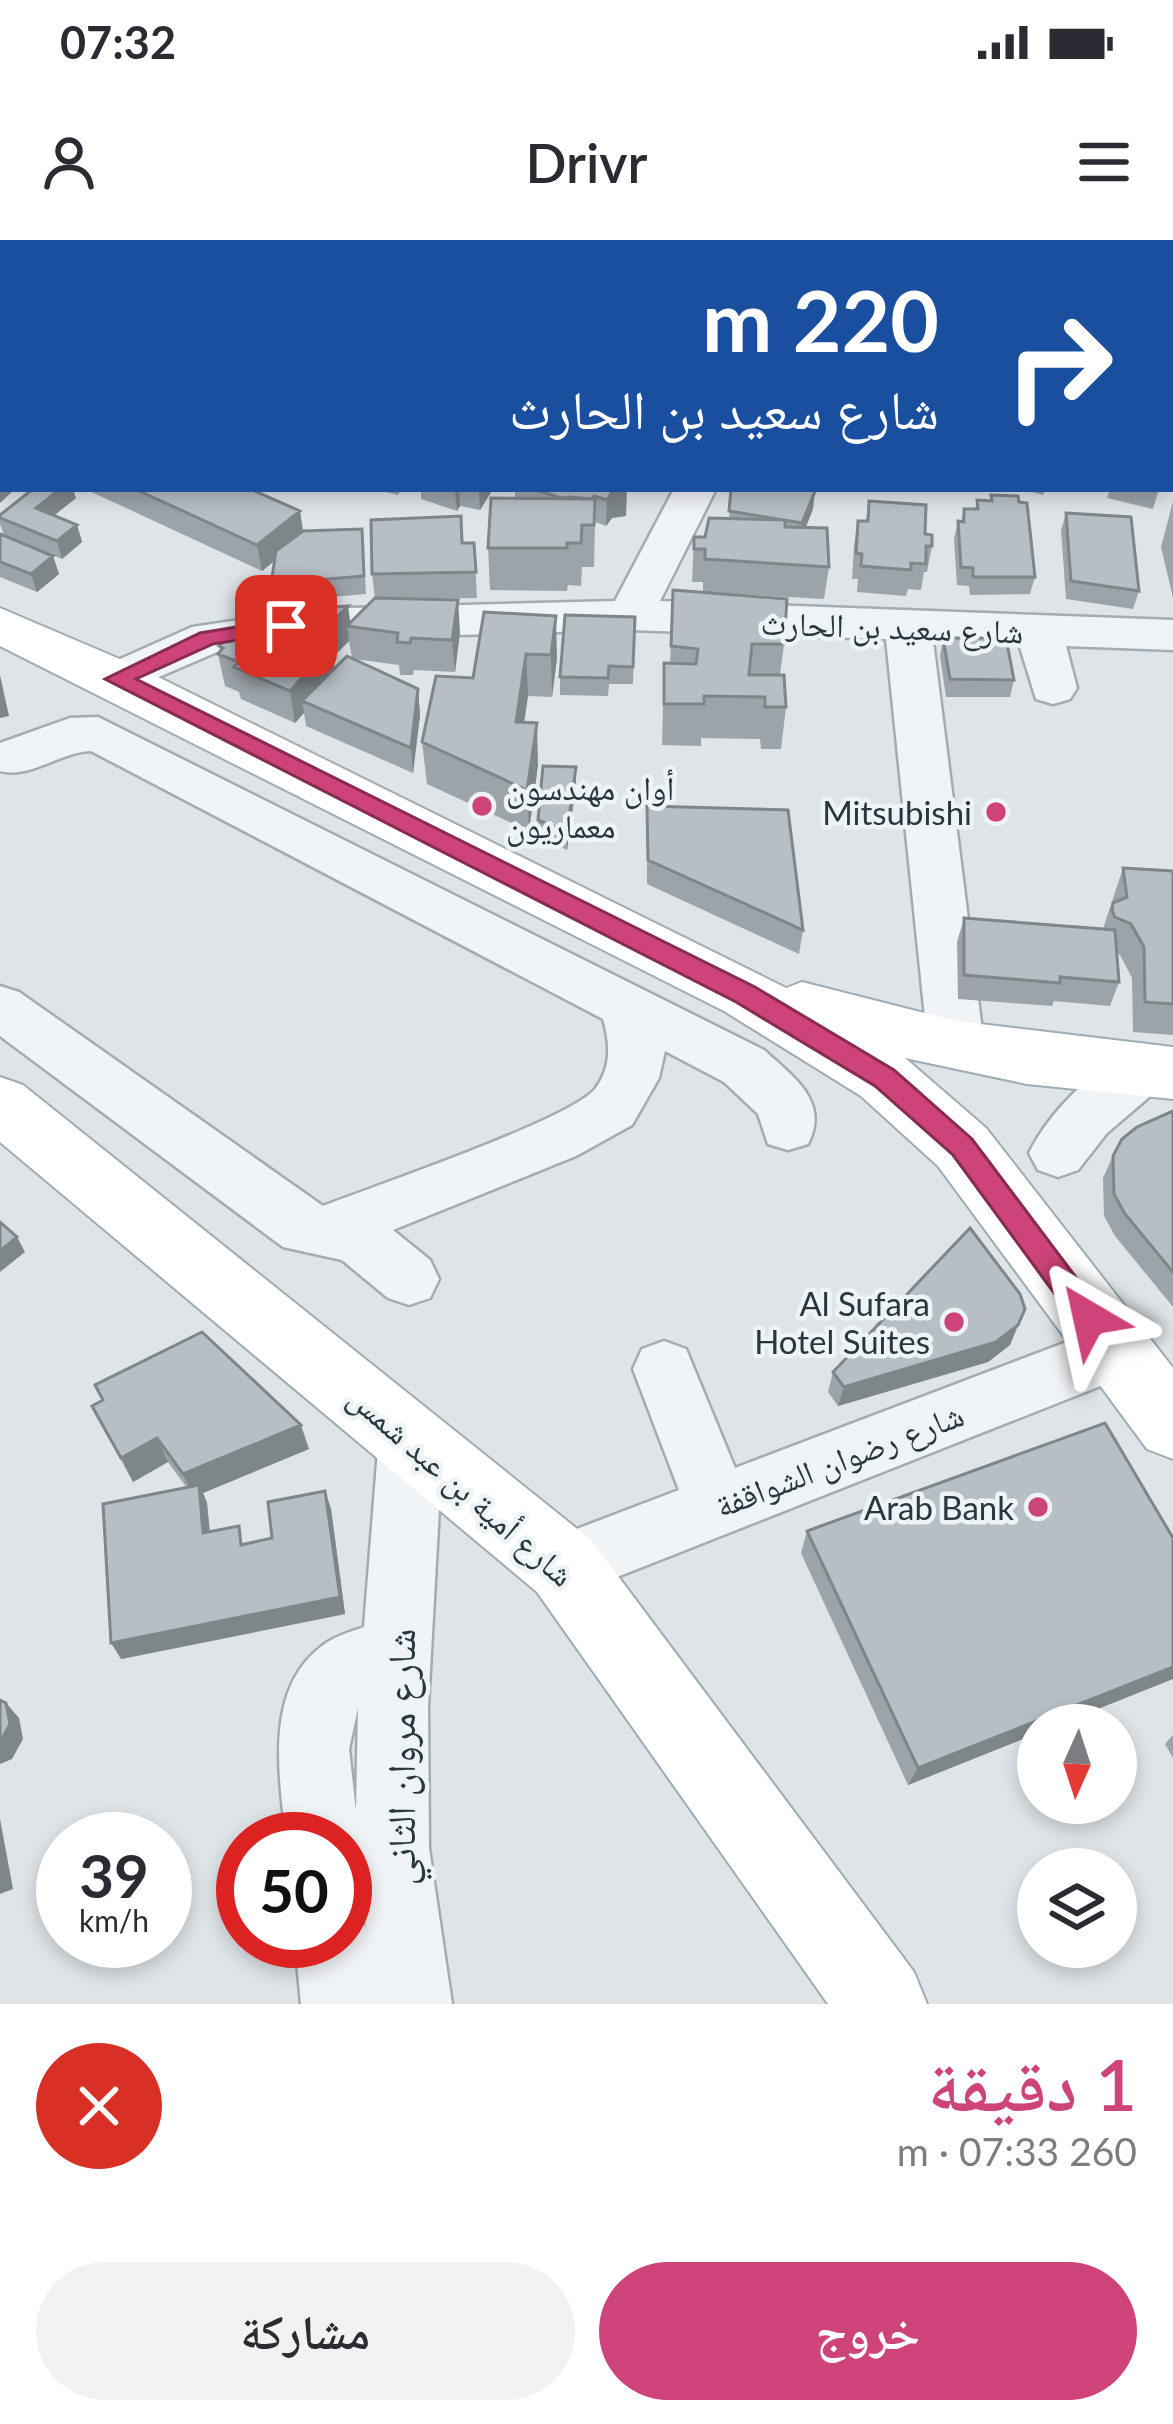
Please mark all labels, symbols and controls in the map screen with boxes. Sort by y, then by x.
text: 07:32 [60,15,176,69]
icon: person [36,129,102,195]
icon: menu [1071,129,1137,195]
text: Drivr [526,130,648,195]
text: 220 m [702,269,939,370]
icon: right [981,288,1137,444]
text: شارع سعيد بن الحارث [509,376,939,441]
pin [235,575,337,677]
icon: arrive [253,593,319,659]
street label: شارع سعيد بن الحارث [760,601,1024,653]
place label: أوان مهندسون معماريون [506,767,674,847]
place label: Mitsubishi [822,792,972,832]
marker: أوان مهندسون معماريون [469,793,495,819]
marker: Mitsubishi [983,799,1009,825]
position arrow [1026,1255,1152,1381]
place label: Al Sufara Hotel Suites [754,1283,930,1361]
marker: Al Sufara Hotel Suites [941,1309,967,1335]
street label: شارع أمية بن عبد شمس [340,1376,583,1595]
street label: شارع رضوان الشواقفة [709,1393,969,1527]
place label: Arab Bank [864,1487,1014,1527]
marker: Arab Bank [1025,1494,1051,1520]
street label: شارع مروان الثاني [377,1628,433,1886]
north arrow [1017,1704,1137,1824]
map controls [1017,1704,1137,1968]
speed limit sign: 50 [216,1812,372,1968]
text: 39 [79,1839,149,1911]
button: layers [1017,1848,1137,1968]
text: km/h [79,1902,149,1938]
text: 1 دقيقة [928,2040,1137,2126]
button: close [36,2043,162,2169]
text: 260 m · 07:33 [897,2128,1137,2174]
button: مشاركة [36,2262,575,2400]
button: خروج [599,2262,1137,2400]

